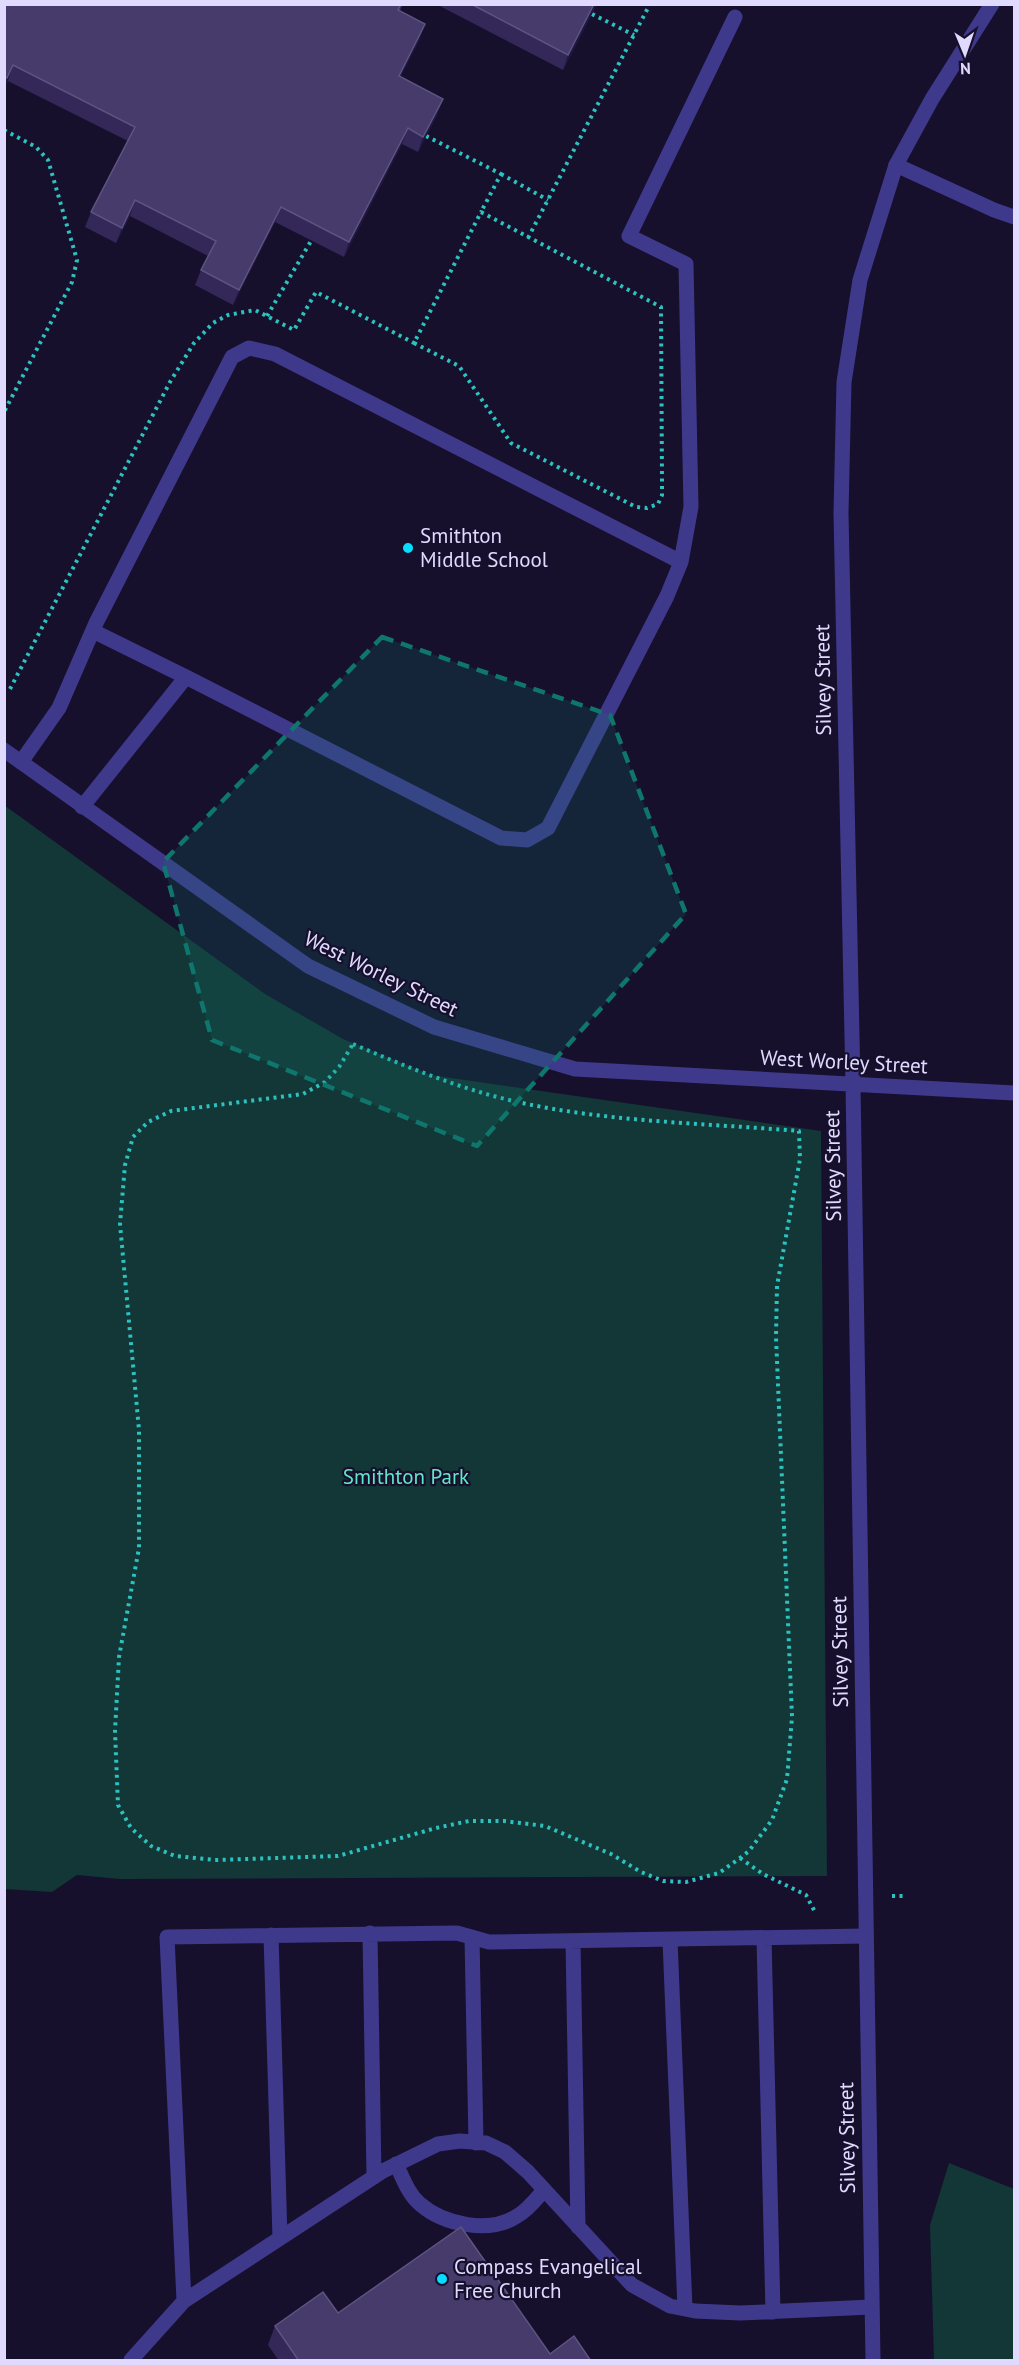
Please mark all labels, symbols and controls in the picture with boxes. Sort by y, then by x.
north arrow [935,24,995,84]
text: N [960,59,971,79]
place label: Smithton Middle School [420,522,548,573]
marker: Smithton Middle School [401,541,415,555]
street label: Silvey Street [808,624,837,736]
street label: West Worley Street [300,925,463,1022]
street label: West Worley Street [760,1044,929,1079]
street label: Silvey Street [818,1110,847,1222]
park label: Smithton Park [343,1463,469,1490]
street label: Silvey Street [825,1596,854,1708]
street label: Silvey Street [832,2082,861,2194]
place label: Compass Evangelical Free Church [454,2253,642,2304]
marker: Compass Evangelical Free Church [435,2272,449,2286]

